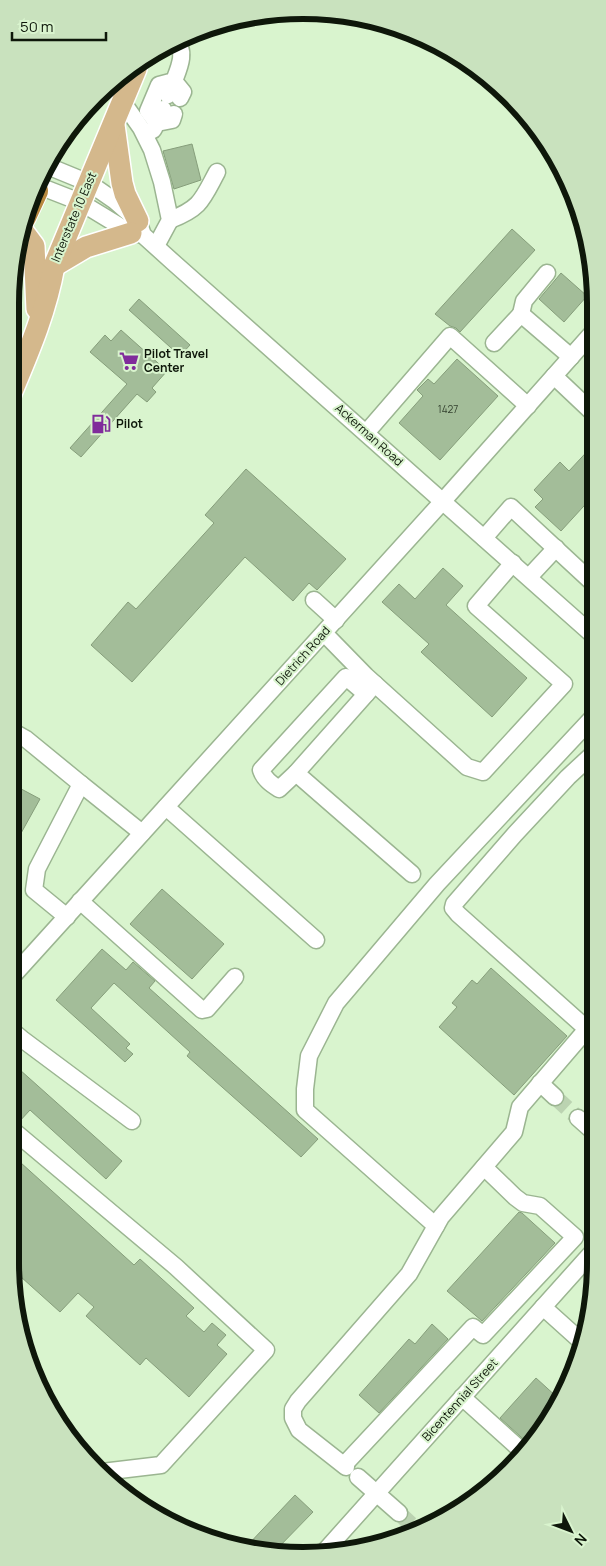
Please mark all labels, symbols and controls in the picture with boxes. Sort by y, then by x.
scale bar [12,10,106,42]
text: 50 m [20,16,54,37]
street label: Interstate 10 East [47,169,100,264]
place label: Pilot Travel Center [144,345,208,376]
supermarket icon: Pilot Travel Center [118,350,140,372]
street label: Ackerman Road [332,399,407,470]
house number: 1427 [438,402,458,416]
fuel station icon: Pilot [90,413,112,435]
place label: Pilot [116,415,143,432]
street label: Dietrich Road [271,622,334,689]
street label: Bicentennial Street [418,1354,502,1445]
north arrow [546,1506,596,1556]
text: N [571,1530,591,1550]

